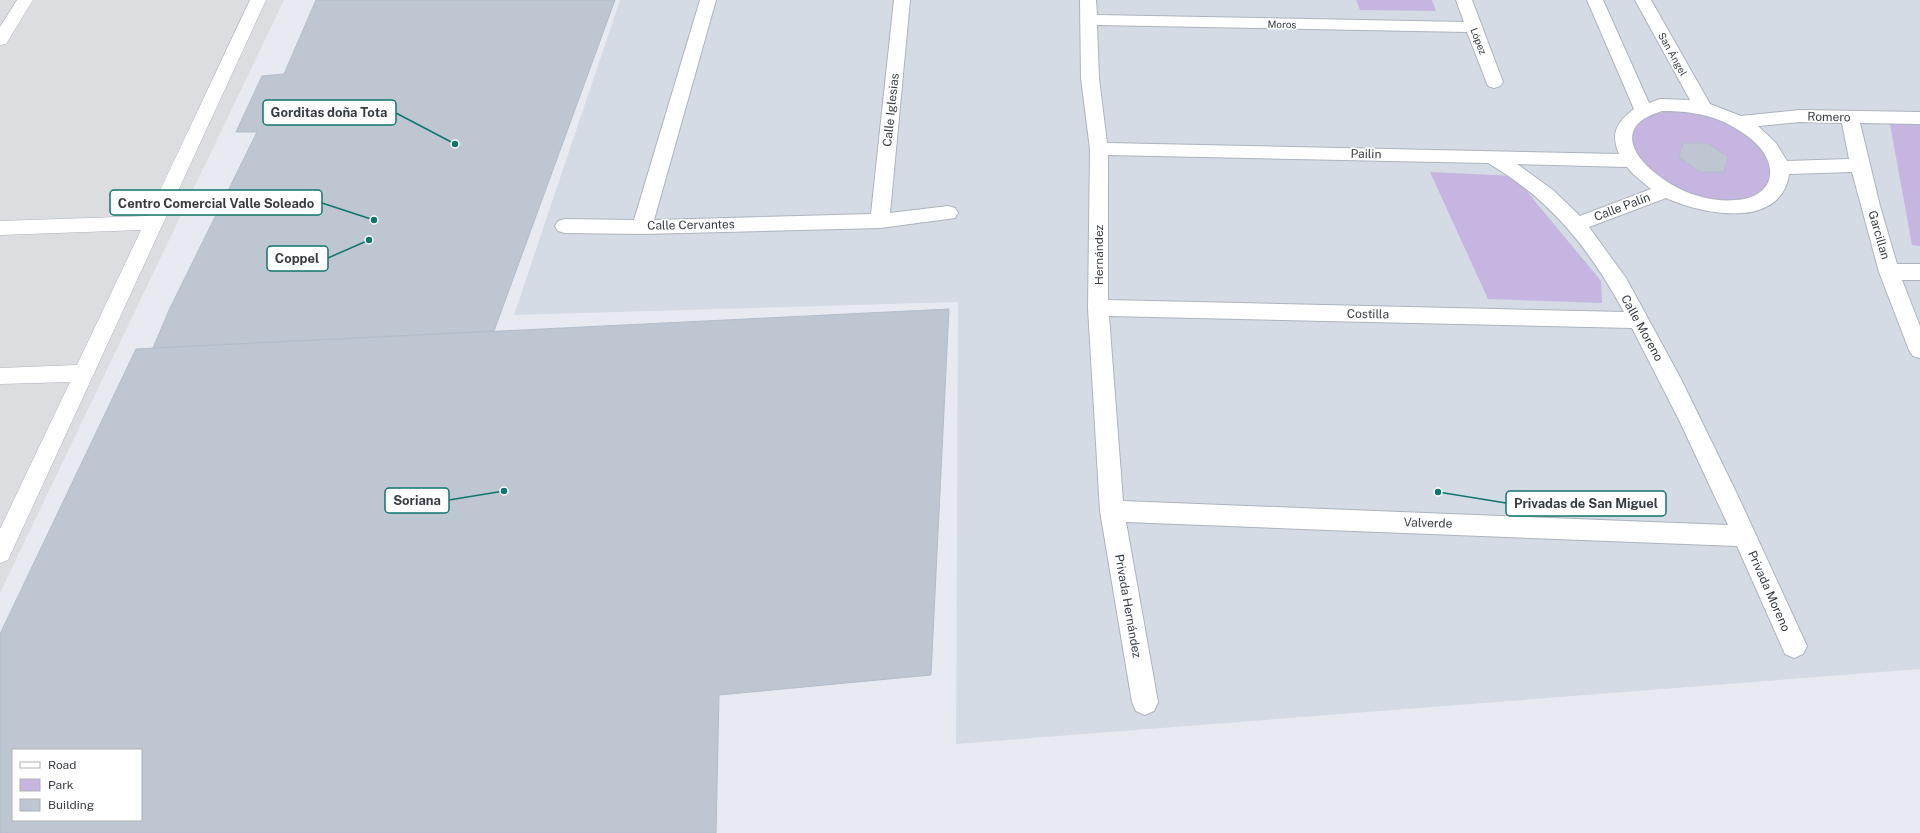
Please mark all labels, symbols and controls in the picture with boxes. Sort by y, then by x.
street label: Moros [1267,18,1297,30]
street label: López [1468,26,1490,56]
street label: San Ángel [1656,30,1690,78]
street label: Calle Iglesias [880,73,902,147]
callout: Gorditas doña Tota [263,100,396,125]
text: Gorditas doña Tota [271,105,387,120]
street label: Romero [1807,110,1851,124]
street label: Pailin [1350,147,1382,161]
callout: Centro Comercial Valle Soleado [110,190,322,215]
street label: Calle Palín [1592,190,1652,224]
text: Centro Comercial Valle Soleado [118,196,314,211]
street label: Garcillan [1865,209,1893,261]
street label: Calle Cervantes [647,217,735,233]
street label: Hernández [1092,224,1106,285]
callout: Coppel [267,246,328,271]
text: Coppel [275,251,319,266]
street label: Calle Moreno [1618,292,1666,364]
street label: Costilla [1347,307,1389,321]
callout: Soriana [385,488,449,513]
callout: Privadas de San Miguel [1506,491,1666,516]
text: Soriana [393,493,441,508]
text: Privadas de San Miguel [1514,496,1658,511]
street label: Valverde [1403,515,1453,531]
street label: Privada Moreno [1745,548,1793,634]
street label: Privada Hernández [1112,553,1144,659]
legend [12,749,142,821]
text: Road [48,758,76,772]
text: Park [48,778,74,792]
text: Building [48,798,94,812]

